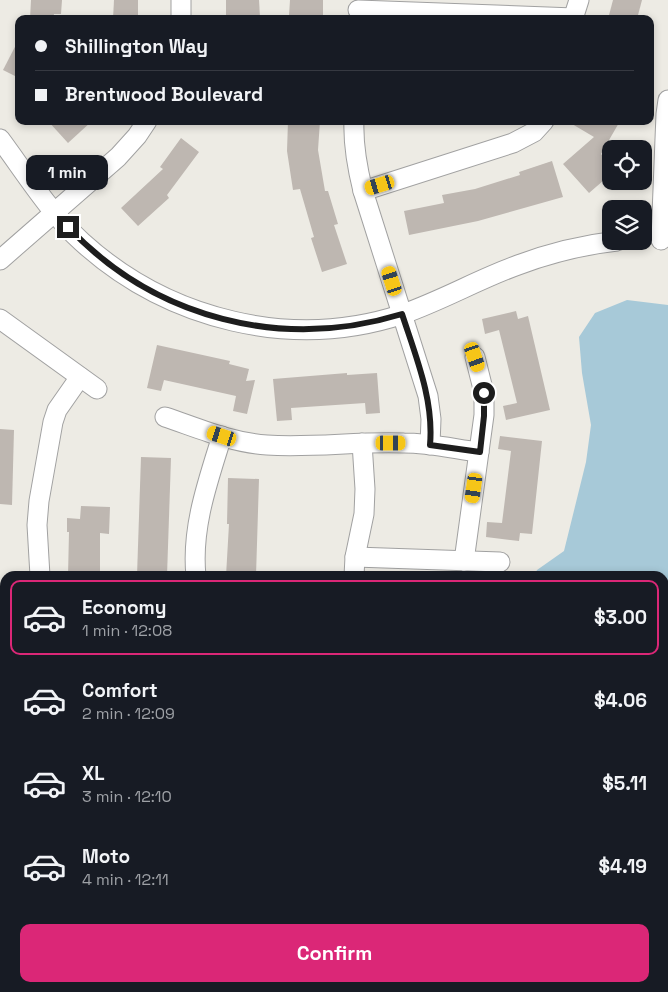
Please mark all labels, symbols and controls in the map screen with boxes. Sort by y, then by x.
text: Shillington Way [65,34,208,59]
text: Brentwood Boulevard [65,82,263,107]
map controls [602,140,652,250]
button: locate [602,140,652,190]
callout: 1 min [27,154,109,190]
text: 1 min [47,162,87,183]
car [363,173,396,197]
button: layers [602,200,652,250]
route end [57,216,79,238]
car [380,264,403,298]
car [463,340,486,374]
route start [473,382,495,404]
car [205,424,238,448]
car [376,436,406,451]
car [464,472,483,504]
icon: car [22,595,67,640]
text: Economy [82,595,166,620]
text: $3.00 [594,605,647,630]
text: 1 min · 12:08 [82,620,172,641]
icon: car [22,678,67,723]
text: Comfort [82,678,158,703]
text: $4.06 [594,688,647,713]
text: 2 min · 12:09 [82,703,175,724]
icon: car [22,761,67,806]
text: XL [82,761,105,786]
text: $5.11 [602,771,647,796]
text: 3 min · 12:10 [82,786,172,807]
icon: car [22,844,67,889]
text: Moto [82,844,130,869]
text: $4.19 [598,854,647,879]
text: 4 min · 12:11 [82,869,169,890]
button: Confirm [20,924,649,982]

